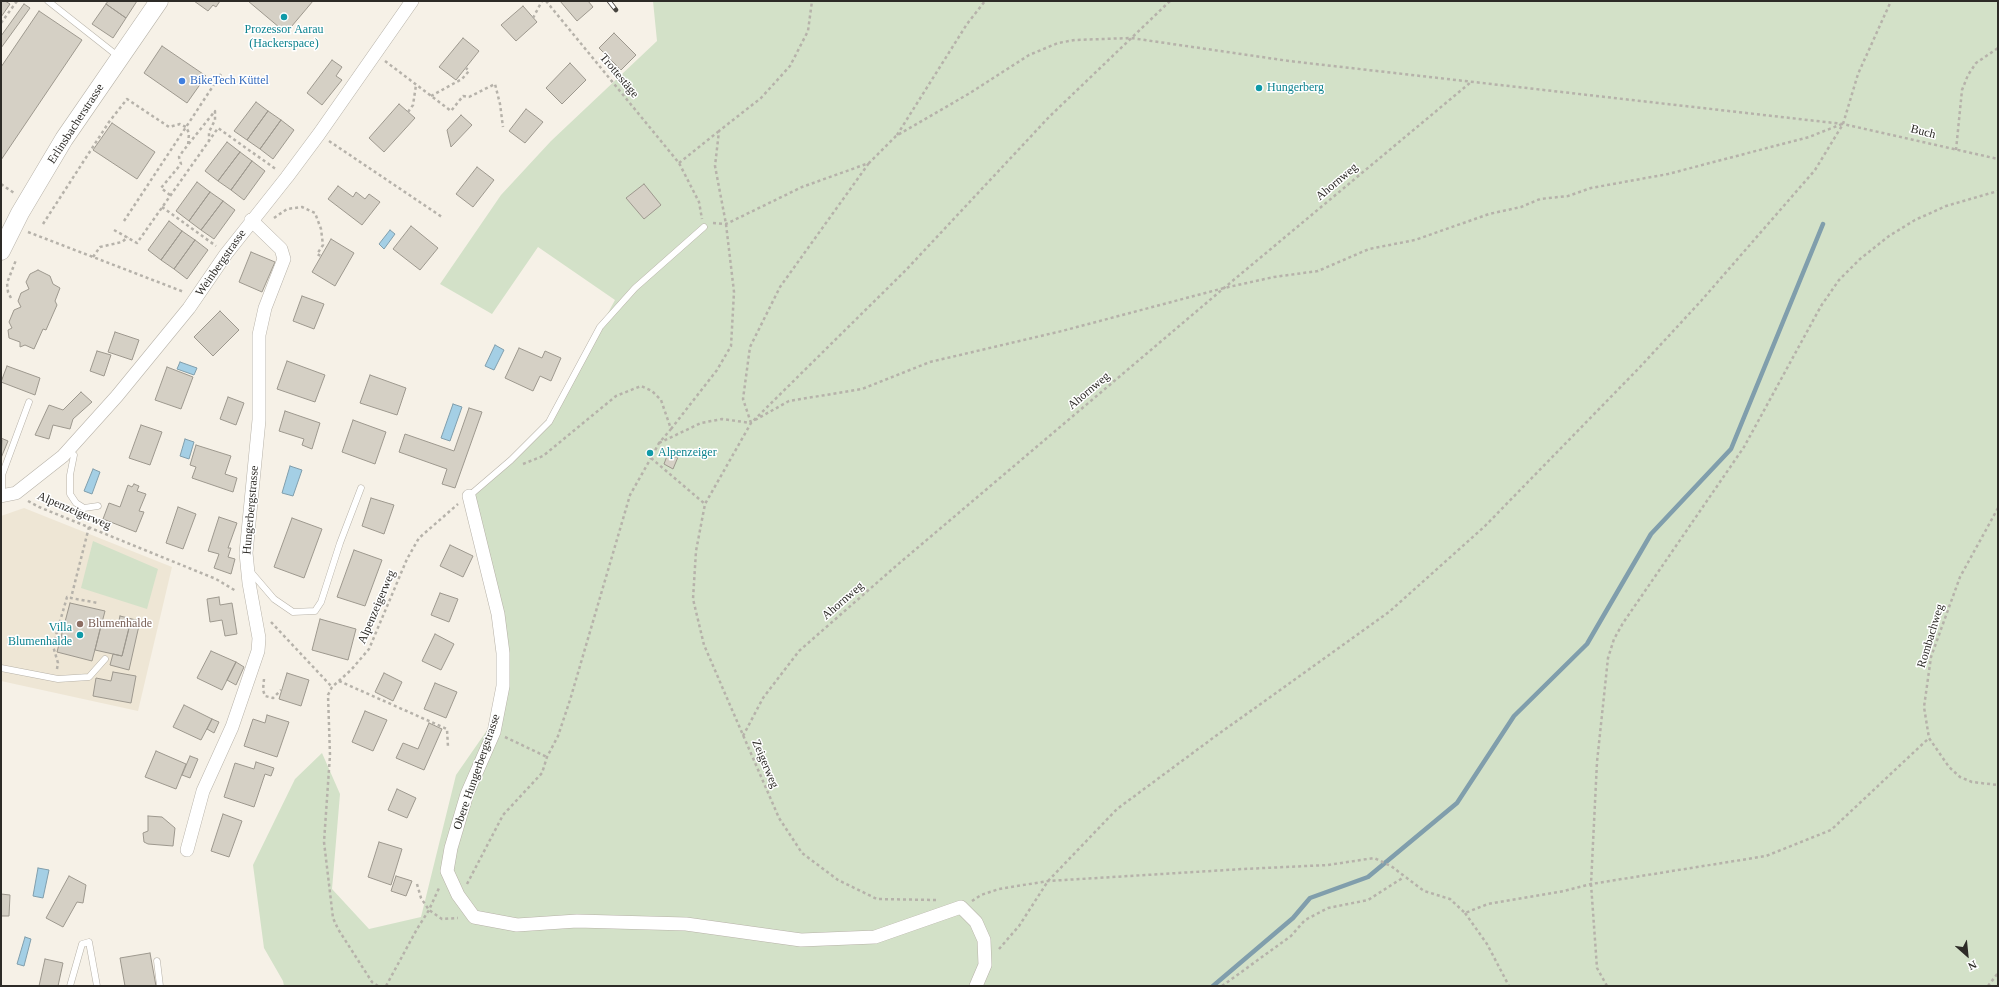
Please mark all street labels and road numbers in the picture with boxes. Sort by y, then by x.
street label: Trottestäge [596,51,642,101]
street label: Erlinsbacherstrasse [45,81,107,167]
street label: Buch [1909,122,1937,142]
street label: Ahornweg [1313,160,1361,204]
street label: Weinbergstrasse [193,227,249,299]
street label: Ahornweg [1065,369,1113,413]
street label: Hungerbergstrasse [240,465,262,555]
street label: Alpenzeigerweg [35,489,113,533]
street label: Alpenzeigerweg [355,568,399,646]
street label: Ahornweg [819,579,867,623]
street label: Rombachweg [1914,602,1948,670]
street label: Obere Hungerbergstrasse [450,712,504,832]
street label: Zeigerweg [748,738,782,790]

